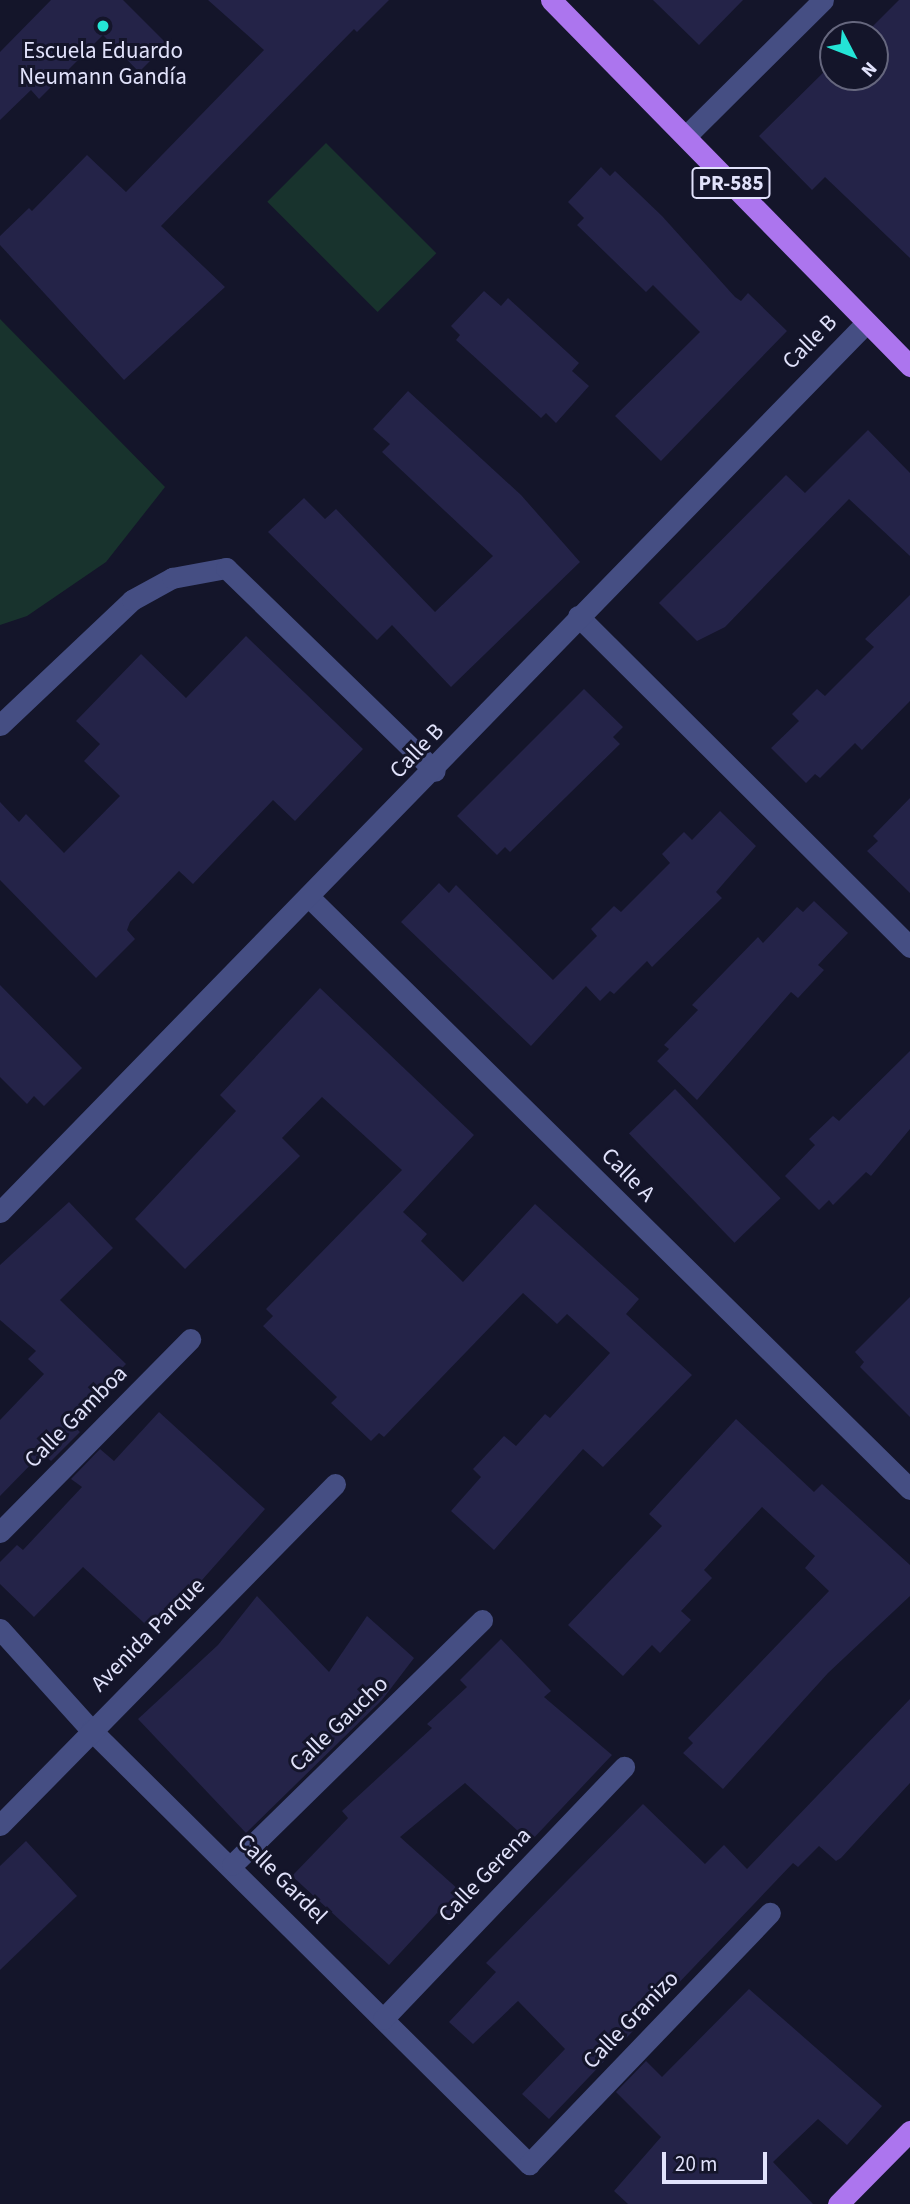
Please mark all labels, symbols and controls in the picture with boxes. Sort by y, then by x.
marker: Escuela Eduardo Neumann Gandía [95,18,111,34]
north arrow [819,21,889,91]
place label: Escuela Eduardo Neumann Gandía [19,37,187,91]
text: N [854,55,883,83]
road number: PR-585 [691,166,771,200]
street label: Calle B [777,309,843,375]
street label: Calle B [384,718,450,784]
street label: Calle A [595,1142,661,1208]
street label: Calle Gamboa [19,1360,133,1474]
street label: Avenida Parque [85,1572,211,1698]
street label: Calle Gaucho [284,1670,394,1778]
street label: Calle Gerena [433,1822,537,1928]
street label: Calle Gardel [231,1828,333,1930]
street label: Calle Granizo [577,1965,685,2075]
scale bar [665,2138,770,2182]
text: 20 m [675,2149,717,2179]

